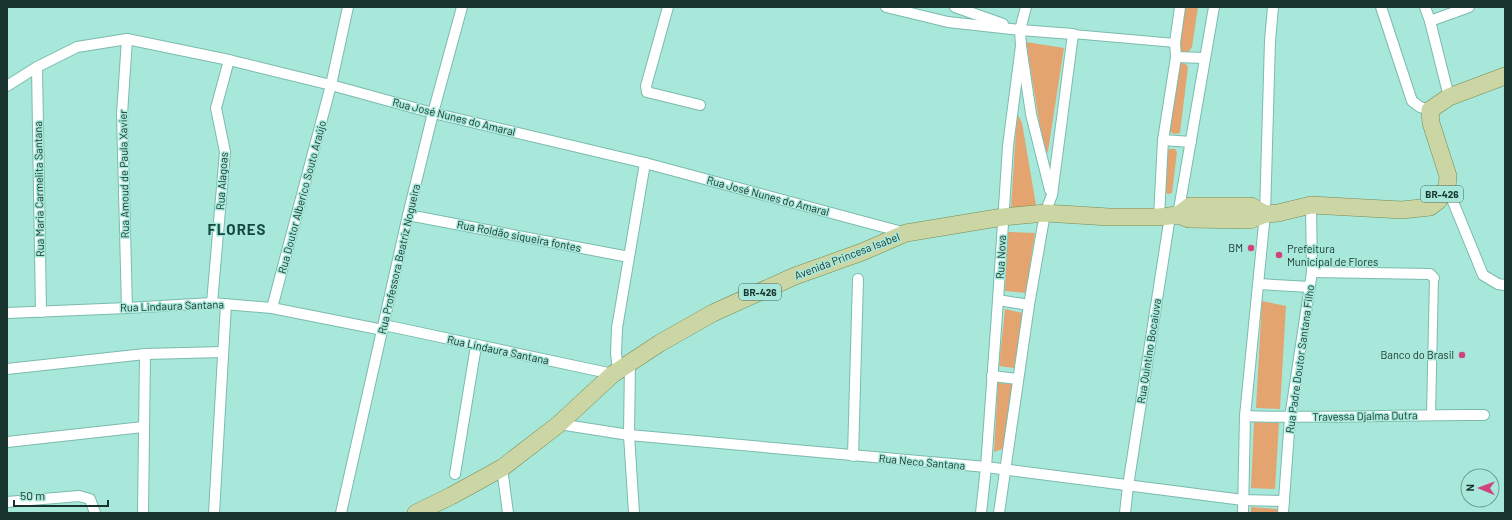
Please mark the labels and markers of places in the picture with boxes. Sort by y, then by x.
place label: BM [1228,241,1243,254]
place label: Prefeitura Municipal de Flores [1287,242,1378,268]
marker: BM [1246,243,1256,253]
marker: Prefeitura Municipal de Flores [1274,250,1284,260]
place label: Banco do Brasil [1380,348,1454,361]
marker: Banco do Brasil [1457,350,1467,360]

